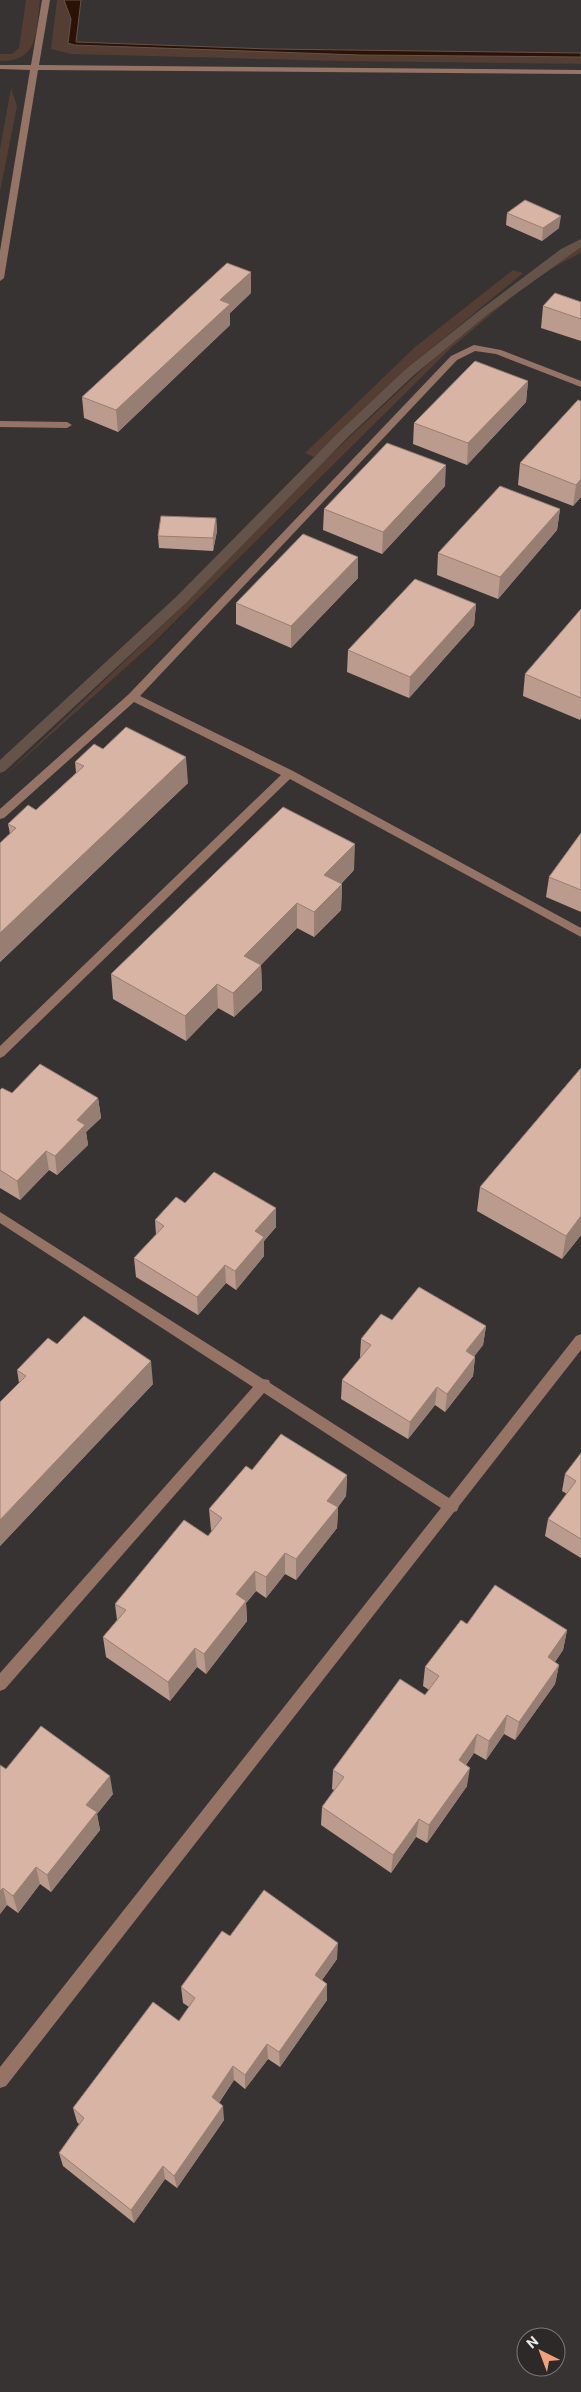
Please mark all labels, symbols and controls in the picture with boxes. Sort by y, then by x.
north arrow [516,2327,566,2377]
text: N [523,2333,541,2352]

